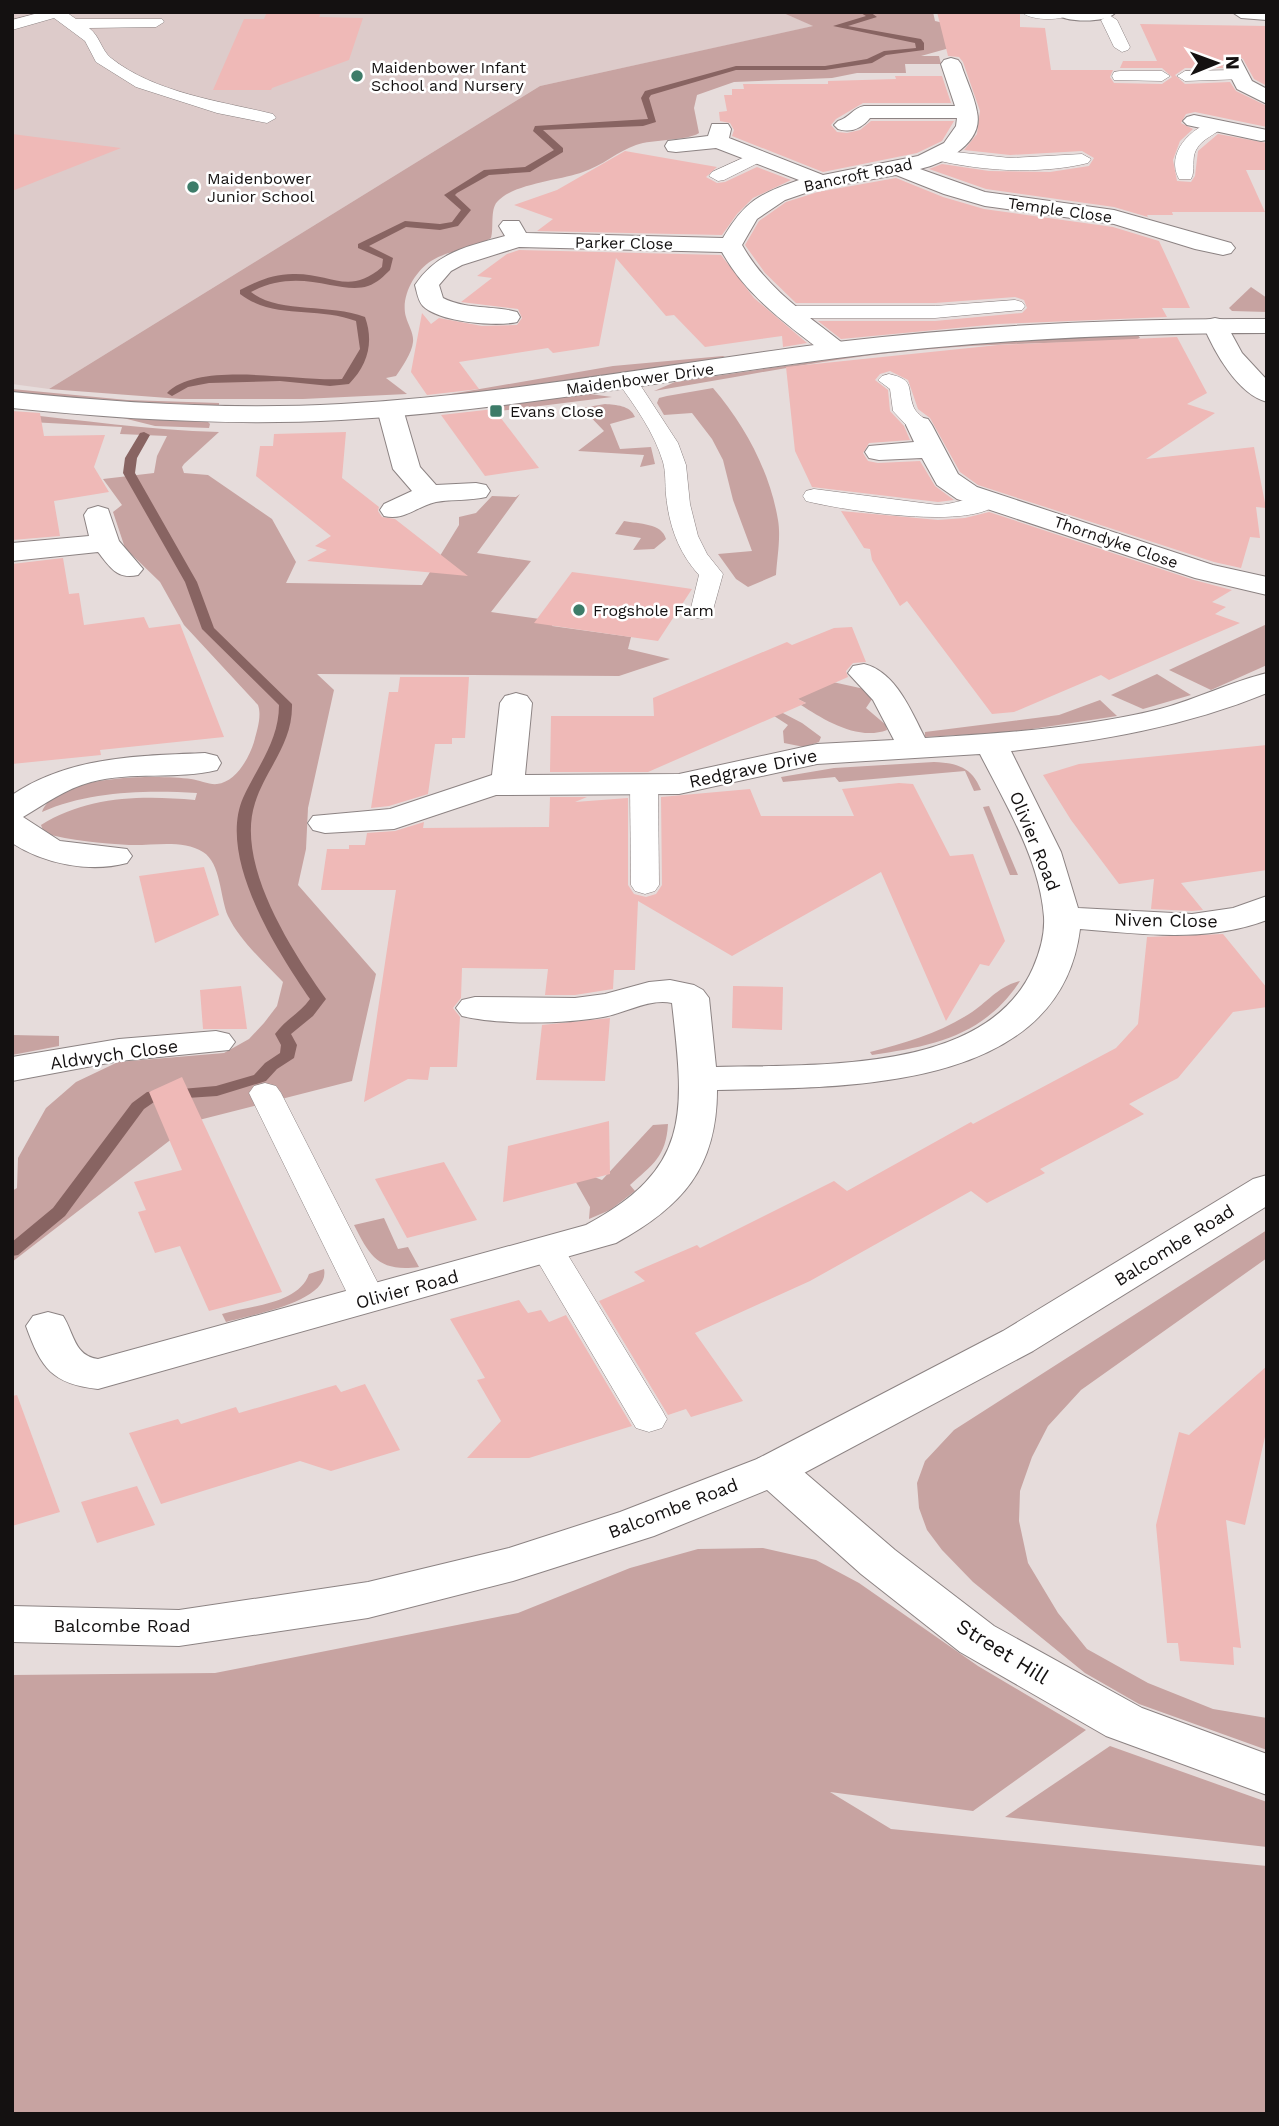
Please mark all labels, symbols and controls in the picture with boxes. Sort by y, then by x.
north arrow [1181,28,1251,98]
text: N [1221,55,1244,70]
place label: Maidenbower Infant School and Nursery [371,58,526,95]
marker: Maidenbower Infant School and Nursery [349,68,365,84]
street label: Bancroft Road [802,154,914,196]
place label: Maidenbower Junior School [207,169,314,206]
marker: Maidenbower Junior School [185,179,201,195]
street label: Temple Close [1007,193,1113,227]
street label: Parker Close [575,233,673,253]
street label: Maidenbower Drive [565,359,715,399]
place label: Evans Close [510,402,604,421]
marker: Evans Close [488,403,504,419]
street label: Thorndyke Close [1051,512,1181,572]
place label: Frogshole Farm [593,601,714,620]
marker: Frogshole Farm [571,602,587,618]
street label: Redgrave Drive [687,744,819,792]
street label: Olivier Road [1006,788,1064,894]
street label: Niven Close [1114,909,1218,931]
street label: Aldwych Close [49,1035,179,1073]
street label: Balcombe Road [1110,1200,1238,1290]
street label: Olivier Road [353,1265,461,1313]
street label: Balcombe Road [605,1474,741,1542]
street label: Street Hill [952,1613,1054,1690]
street label: Balcombe Road [53,1615,191,1636]

